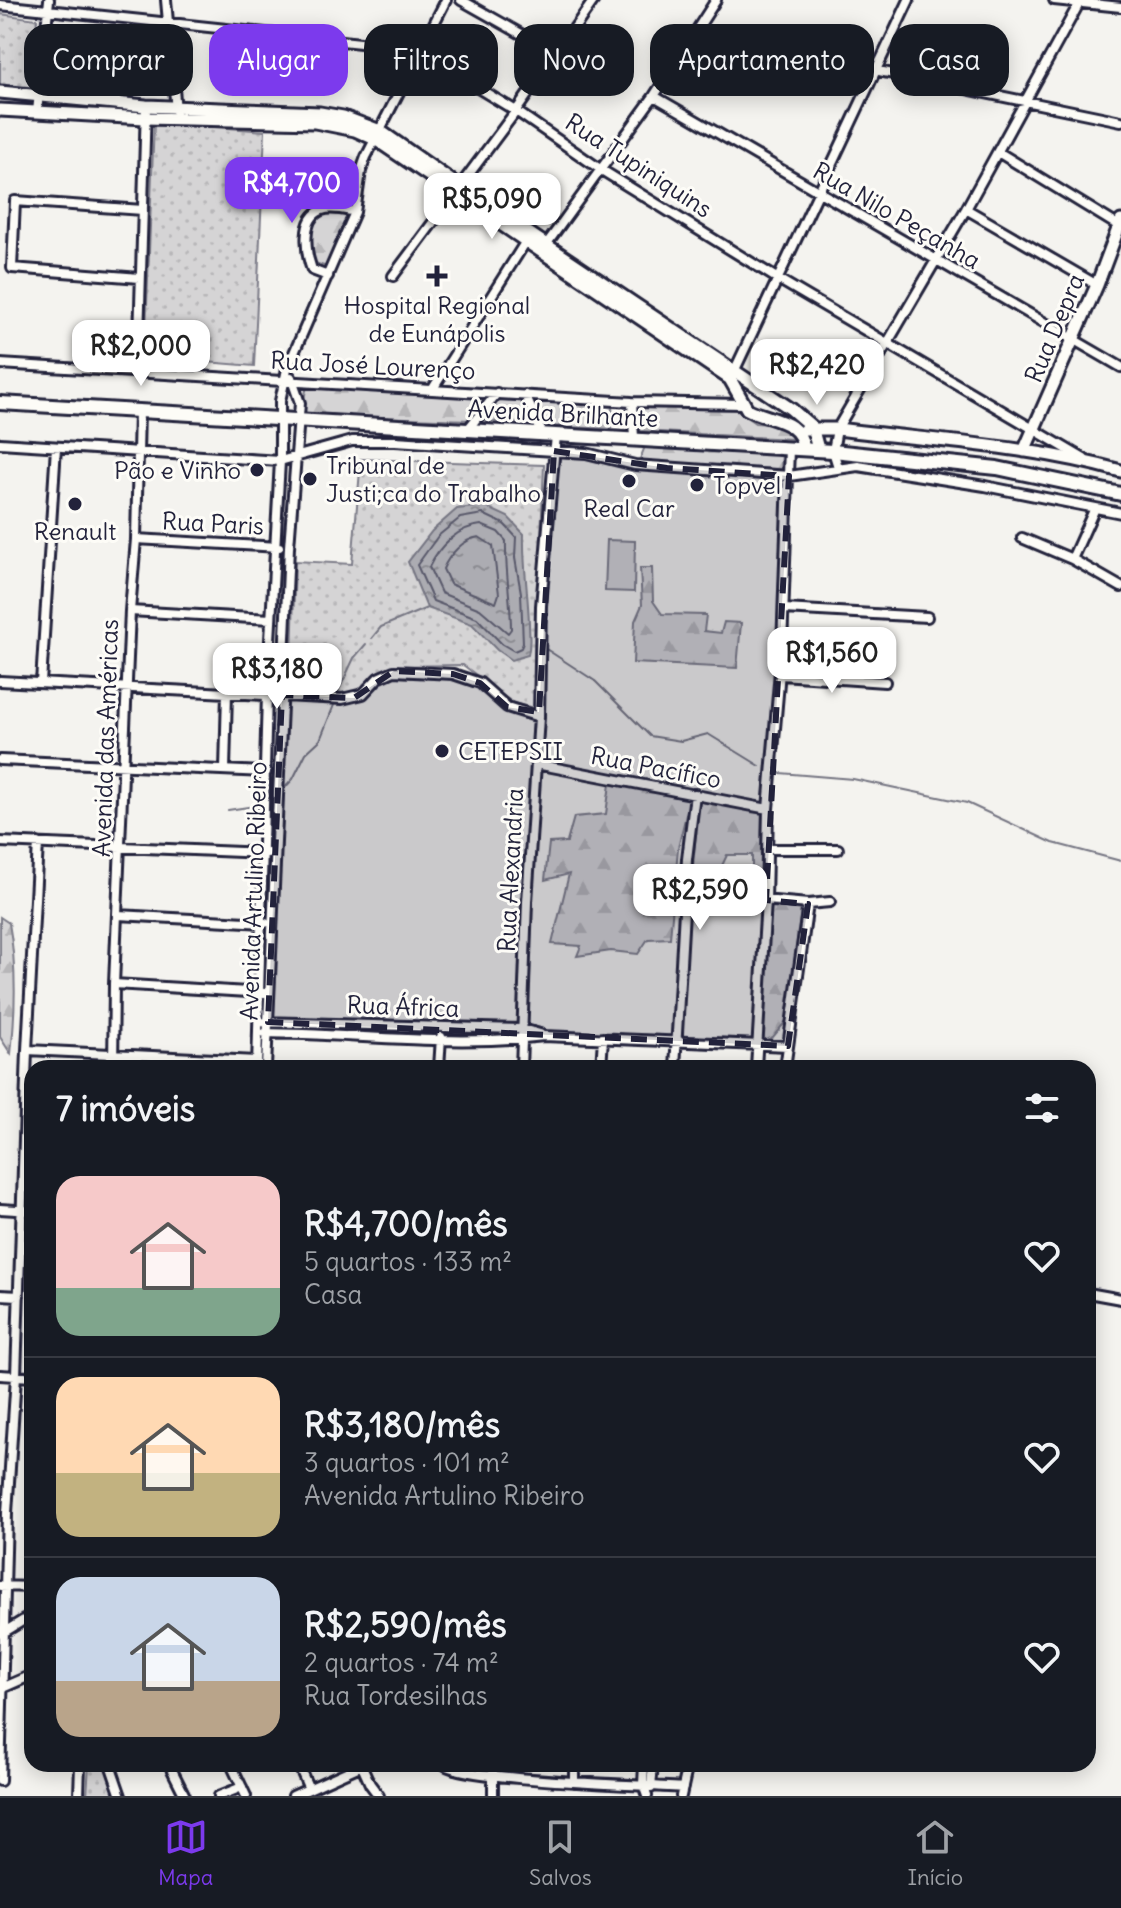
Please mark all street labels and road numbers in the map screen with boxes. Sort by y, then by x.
street label: Rua Tupiniquins [560,106,718,224]
street label: Rua Nilo Peçanha [808,155,986,275]
street label: Rua Depra [1018,269,1090,387]
street label: Rua José Lourenço [270,345,476,385]
street label: Avenida Brilhante [467,393,659,433]
street label: Rua Paris [161,505,265,541]
street label: Avenida das Américas [86,618,124,858]
street label: Rua Pacífico [588,740,724,794]
street label: Avenida Artulino Ribeiro [233,761,273,1021]
street label: Rua Alexandria [491,787,529,953]
street label: Rua África [346,989,460,1023]

